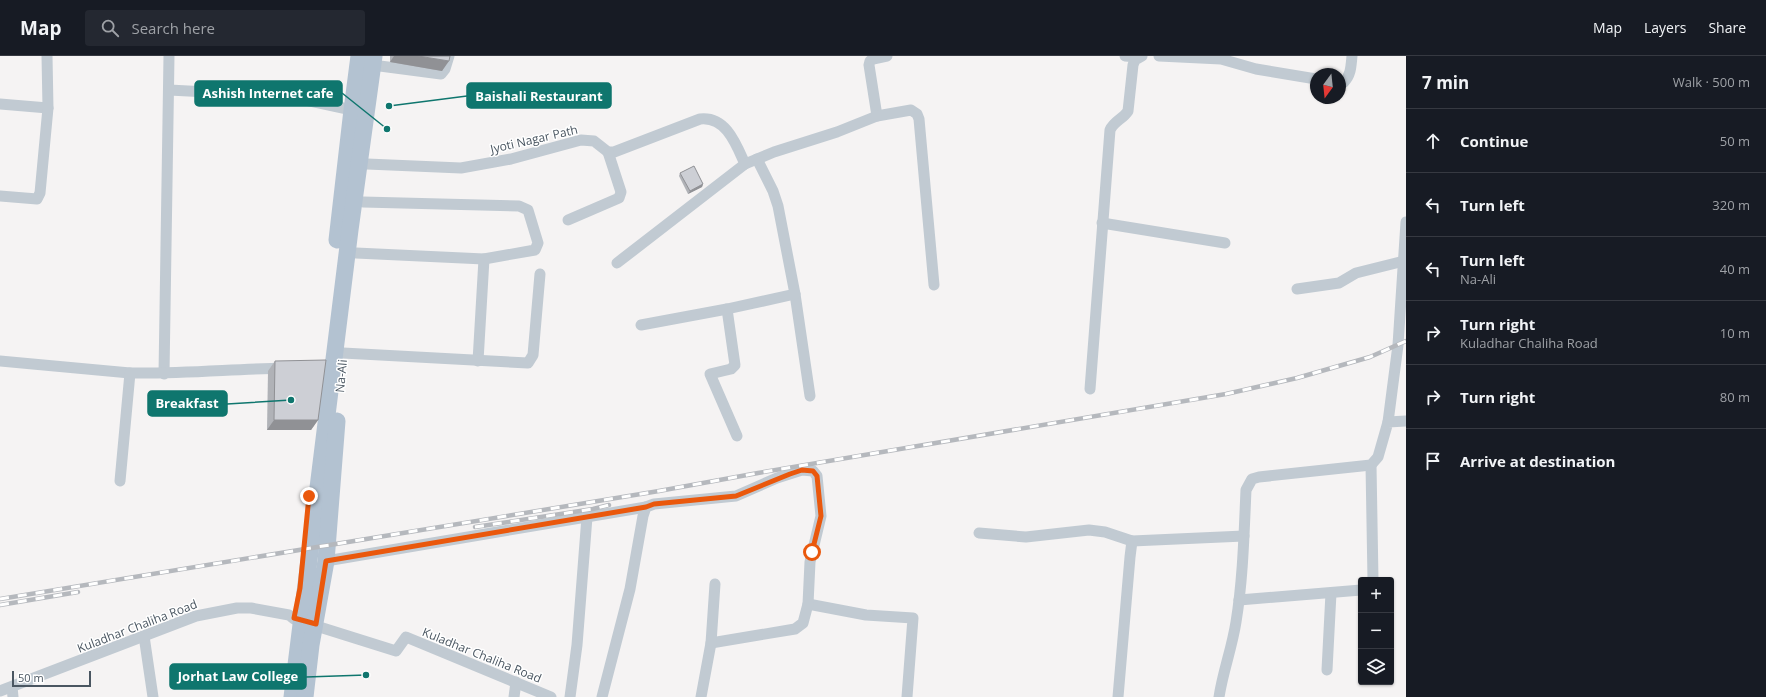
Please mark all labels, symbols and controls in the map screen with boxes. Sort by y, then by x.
search box [85,10,365,46]
text: Map [20,15,61,41]
icon: search [99,17,121,39]
text: Search here [131,18,215,38]
text: Map [1593,18,1622,37]
text: Layers [1644,18,1686,37]
text: Share [1708,18,1746,37]
north arrow [1310,68,1346,104]
text: 7 min [1422,71,1469,94]
text: Walk · 500 m [1673,73,1750,91]
callout: Ashish Internet cafe [195,81,342,106]
callout: Baishali Restaurant [467,83,611,108]
text: Ashish Internet cafe [203,84,334,102]
text: Baishali Restaurant [475,87,603,105]
street label: Jyoti Nagar Path [488,121,579,158]
icon: ahead [1422,130,1444,152]
text: Continue [1460,131,1528,151]
text: 50 m [1720,132,1750,150]
icon: left [1422,194,1444,216]
text: Turn left [1460,195,1525,215]
text: 320 m [1712,196,1750,214]
text: Turn left [1460,250,1525,270]
icon: left [1422,258,1444,280]
text: 40 m [1720,260,1750,278]
text: Na-Ali [1460,270,1496,288]
text: Turn right [1460,314,1535,334]
icon: right [1422,322,1444,344]
text: 10 m [1720,324,1750,342]
text: Kuladhar Chaliha Road [1460,334,1598,352]
street label: Na-Ali [331,359,351,393]
icon: right [1422,386,1444,408]
text: Turn right [1460,387,1535,407]
text: 80 m [1720,388,1750,406]
callout: Breakfast [148,391,227,416]
text: Breakfast [155,394,219,412]
icon: arrive [1422,450,1444,472]
text: Arrive at destination [1460,451,1615,471]
route end [300,487,318,505]
route start [803,543,821,561]
map controls [1358,577,1394,685]
button: + [1358,577,1394,613]
street label: Kuladhar Chaliha Road [75,595,199,657]
button: − [1358,613,1394,649]
street label: Kuladhar Chaliha Road [420,623,544,687]
button: layers [1358,649,1394,685]
callout: Jorhat Law College [170,664,306,689]
text: Jorhat Law College [177,667,298,685]
scale bar [12,669,91,688]
text: 50 m [18,670,44,685]

